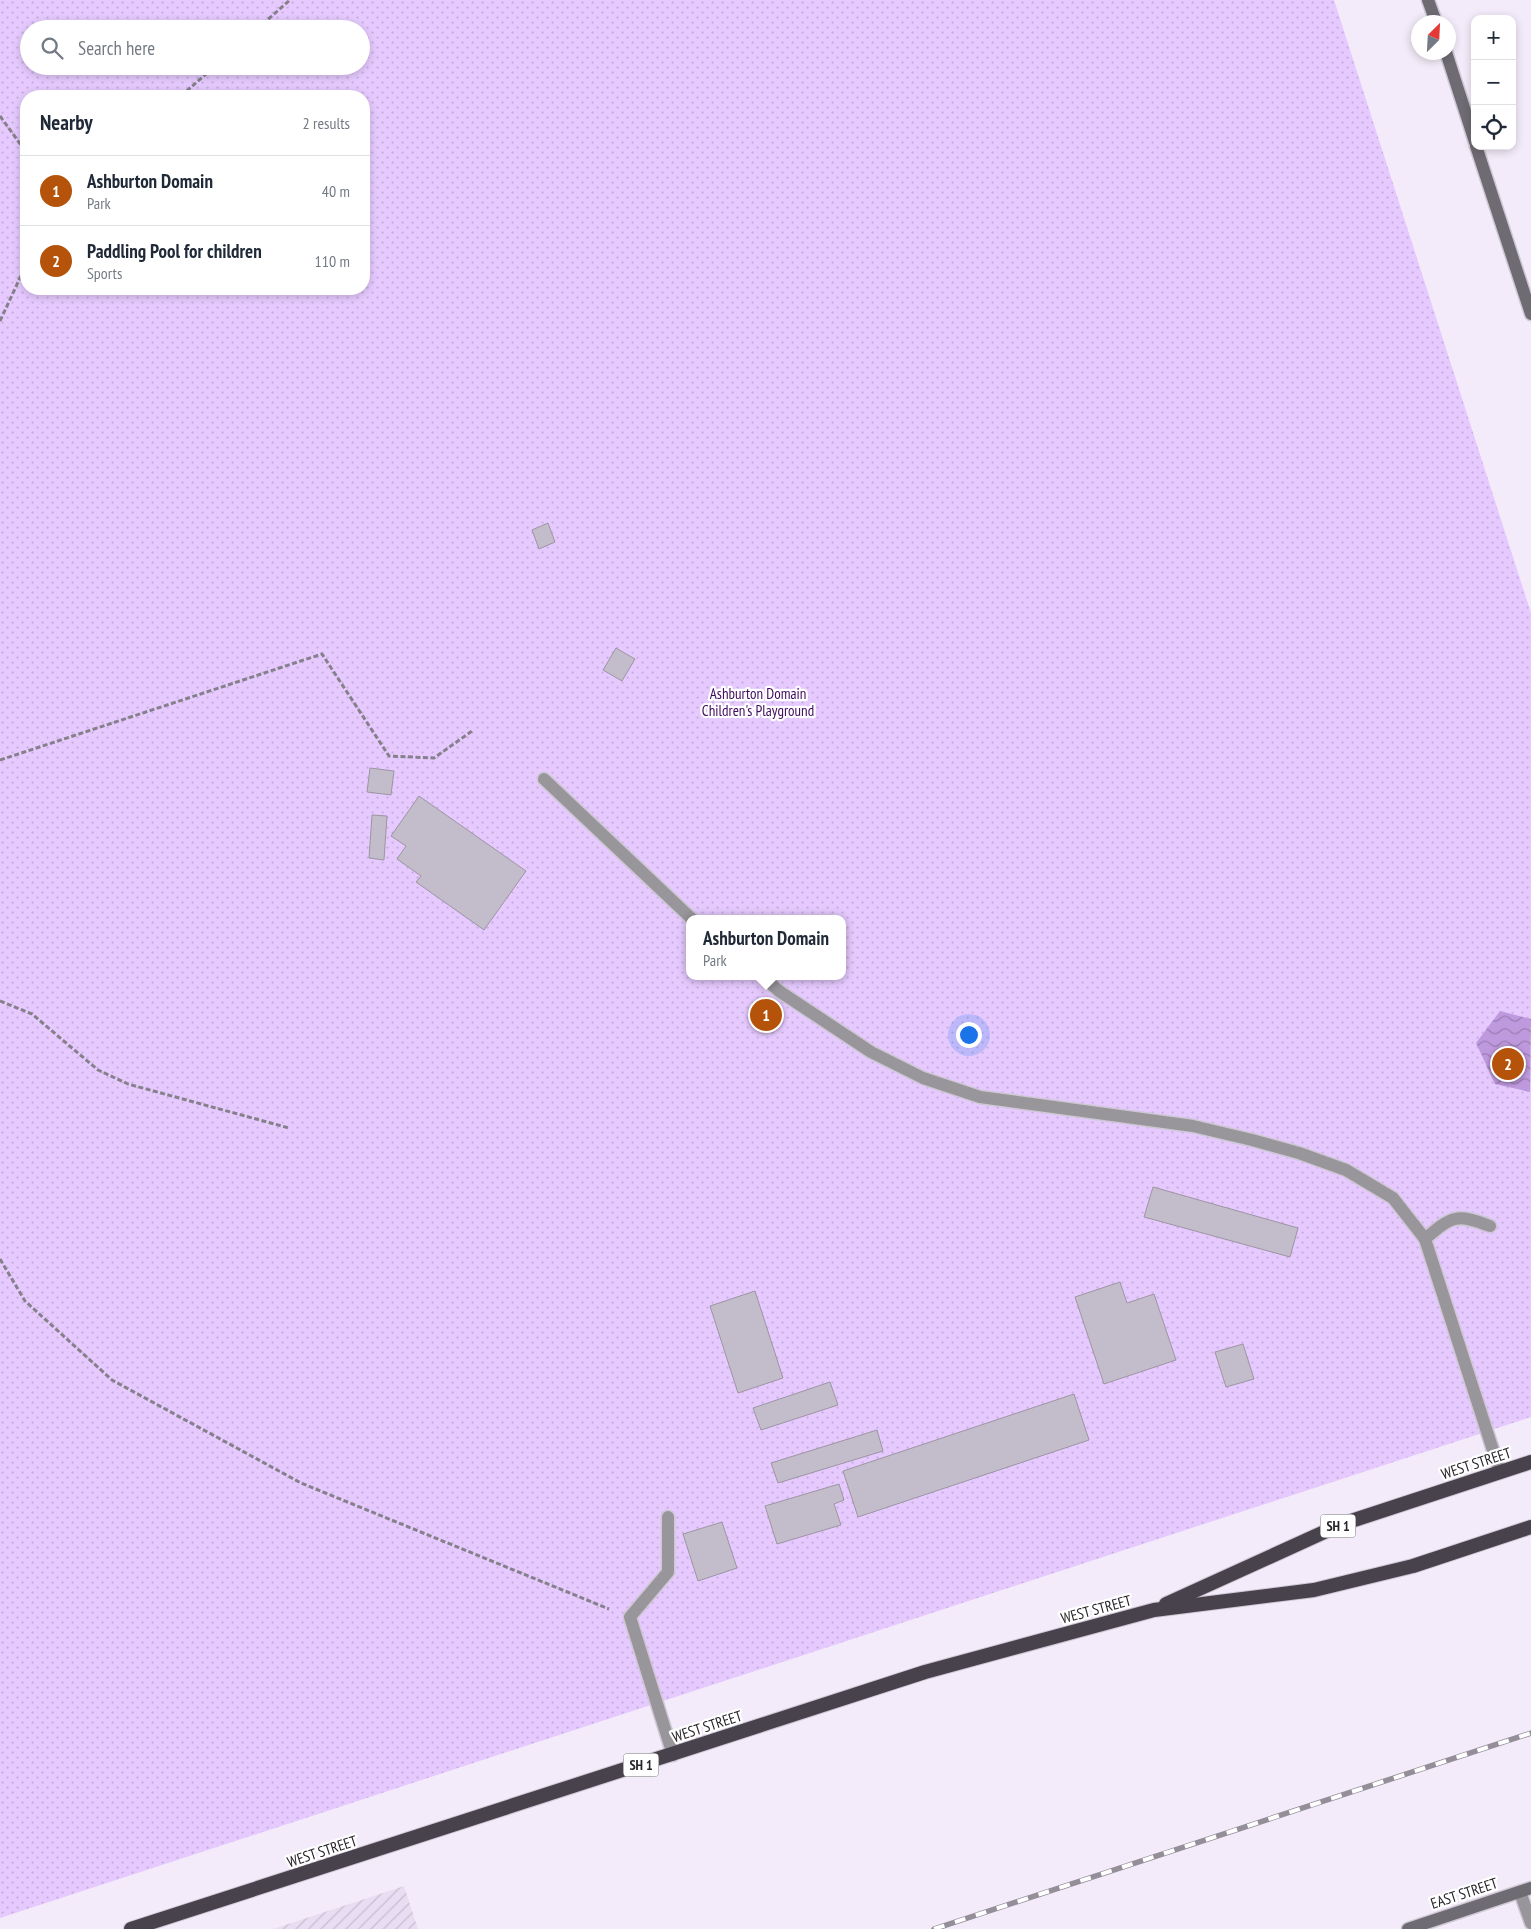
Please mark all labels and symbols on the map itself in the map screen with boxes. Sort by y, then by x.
north arrow [1411,15,1456,60]
park label: Ashburton Domain Children's Playground [702,684,814,720]
pin: 1 [750,996,782,1034]
your location [956,1022,982,1048]
pin: 2 [1492,1045,1524,1083]
street label: WEST STREET [1439,1443,1514,1483]
road number: SH 1 [1320,1514,1356,1538]
street label: WEST STREET [1059,1590,1134,1628]
street label: WEST STREET [670,1706,745,1746]
road number: SH 1 [624,1754,658,1776]
street label: WEST STREET [285,1831,360,1871]
street label: EAST STREET [1428,1873,1500,1913]

